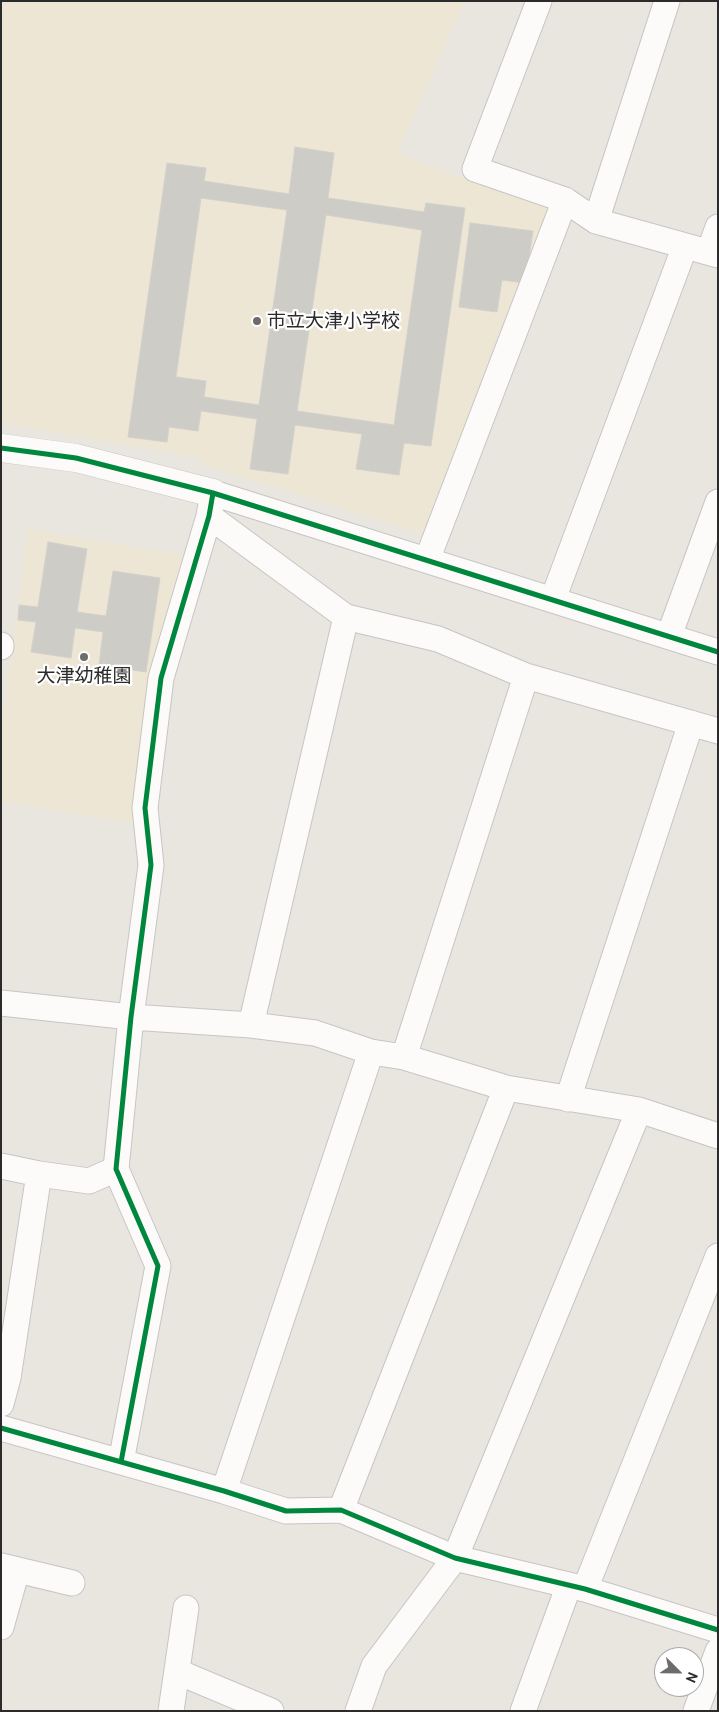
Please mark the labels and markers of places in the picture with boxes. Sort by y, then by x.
place label: 市立大津小学校 [267,310,400,332]
marker: 市立大津小学校 [251,315,263,327]
marker: 大津幼稚園 [78,651,90,663]
place label: 大津幼稚園 [37,665,131,687]

